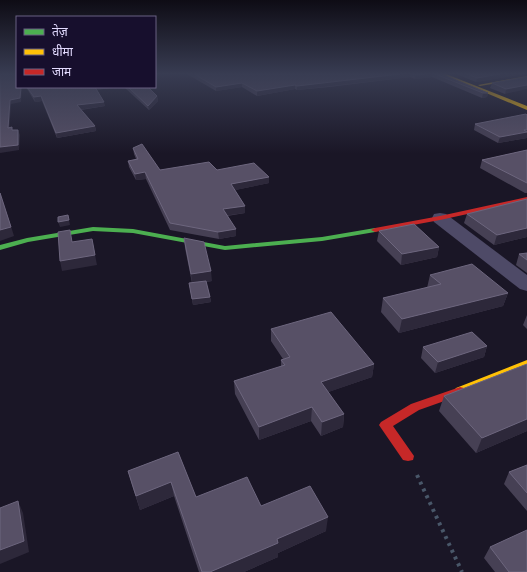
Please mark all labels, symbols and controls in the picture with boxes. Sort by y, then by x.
legend [16,16,156,88]
text: तेज़ [52,24,69,39]
text: धीमा [52,44,74,59]
text: जाम [52,64,72,79]

